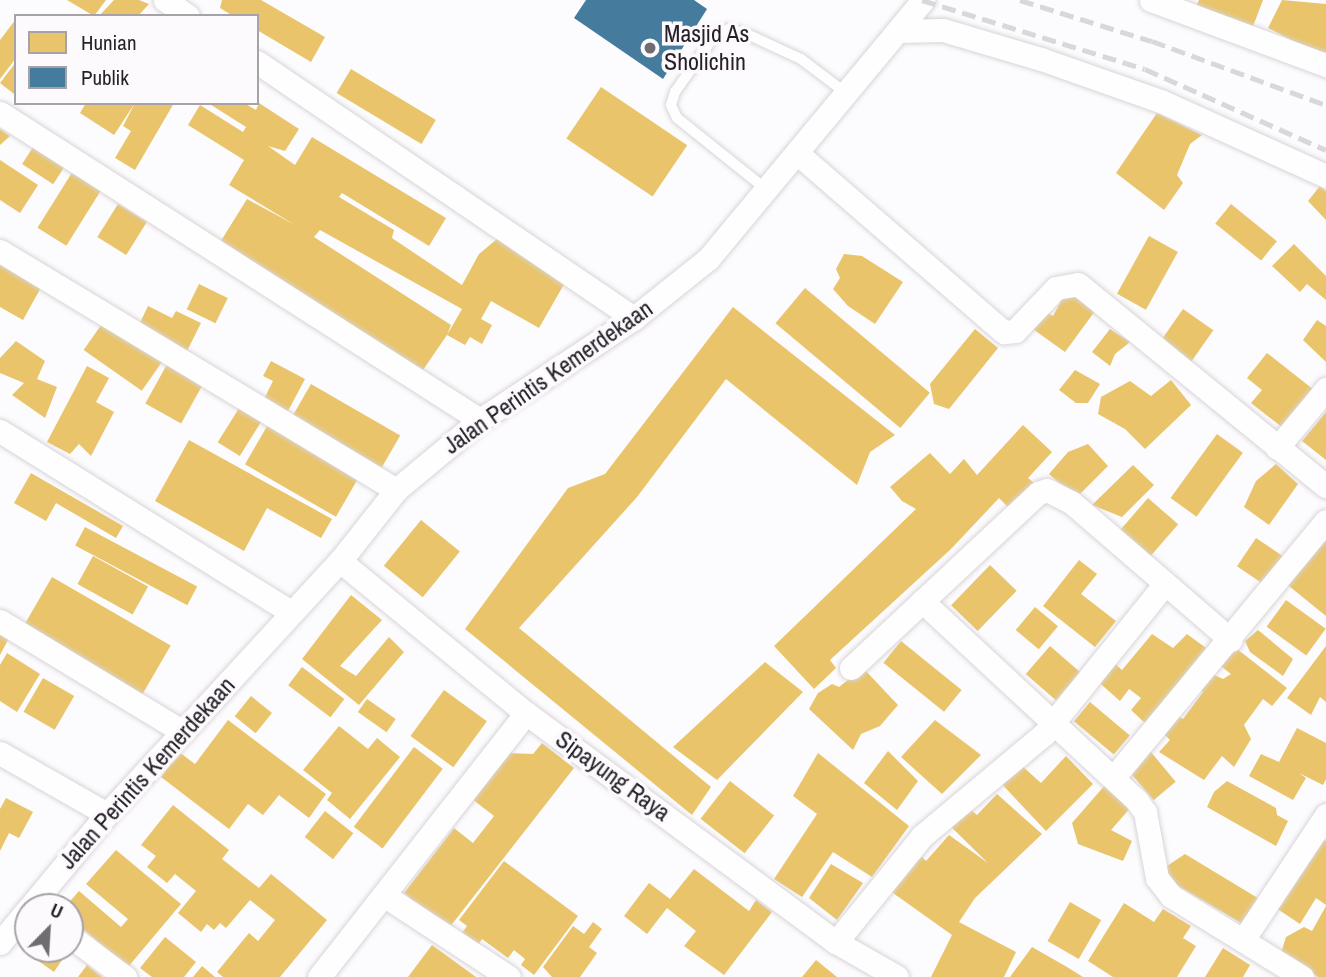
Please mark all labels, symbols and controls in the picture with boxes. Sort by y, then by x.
legend [14,14,259,105]
place label: Masjid As Sholichin [664,20,750,76]
text: Hunian [81,28,137,57]
marker: Masjid As Sholichin [642,40,658,56]
text: Publik [81,63,129,92]
street label: Jalan Perintis Kemerdekaan [438,294,658,460]
street label: Jalan Perintis Kemerdekaan [53,671,241,875]
street label: Sipayung Raya [550,725,676,827]
north arrow [14,893,84,963]
text: U [46,896,67,925]

